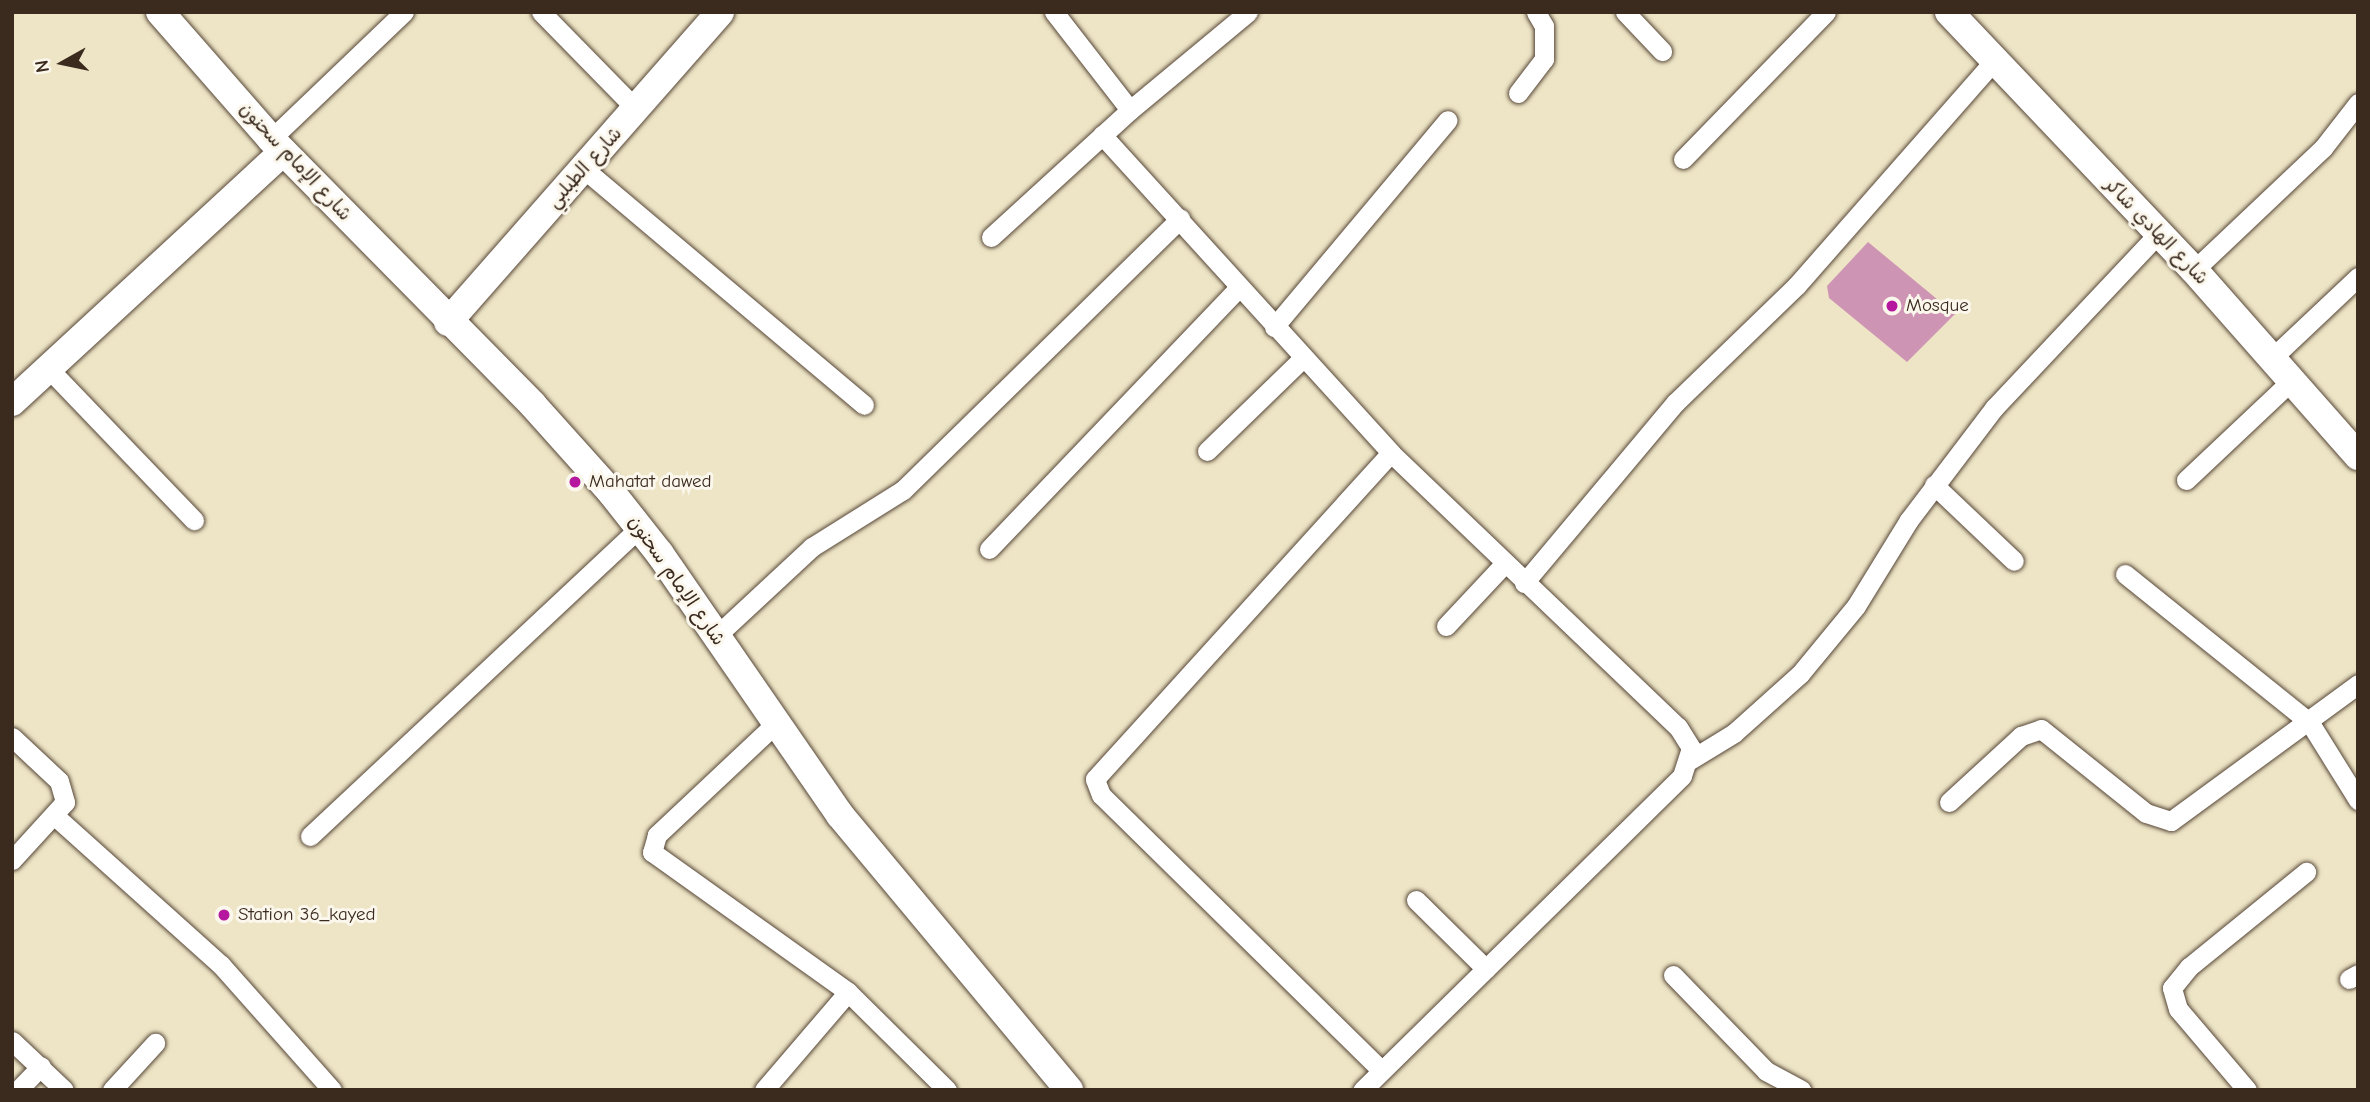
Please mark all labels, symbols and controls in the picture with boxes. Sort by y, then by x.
north arrow [28,28,98,98]
text: N [30,58,54,74]
street label: شارع الإمام سحنون [234,98,356,226]
street label: شارع الطبلبي [543,123,627,213]
street label: شارع الهادي شاكر [2100,174,2212,290]
place label: Mosque [1906,295,1969,317]
marker: Mosque [1884,298,1900,314]
place label: Mahatat dawed [589,471,712,493]
marker: Mahatat dawed [567,474,583,490]
street label: شارع الإمام سحنون [623,512,729,650]
place label: Station 36_kayed [238,904,376,926]
marker: Station 36_kayed [216,907,232,923]

